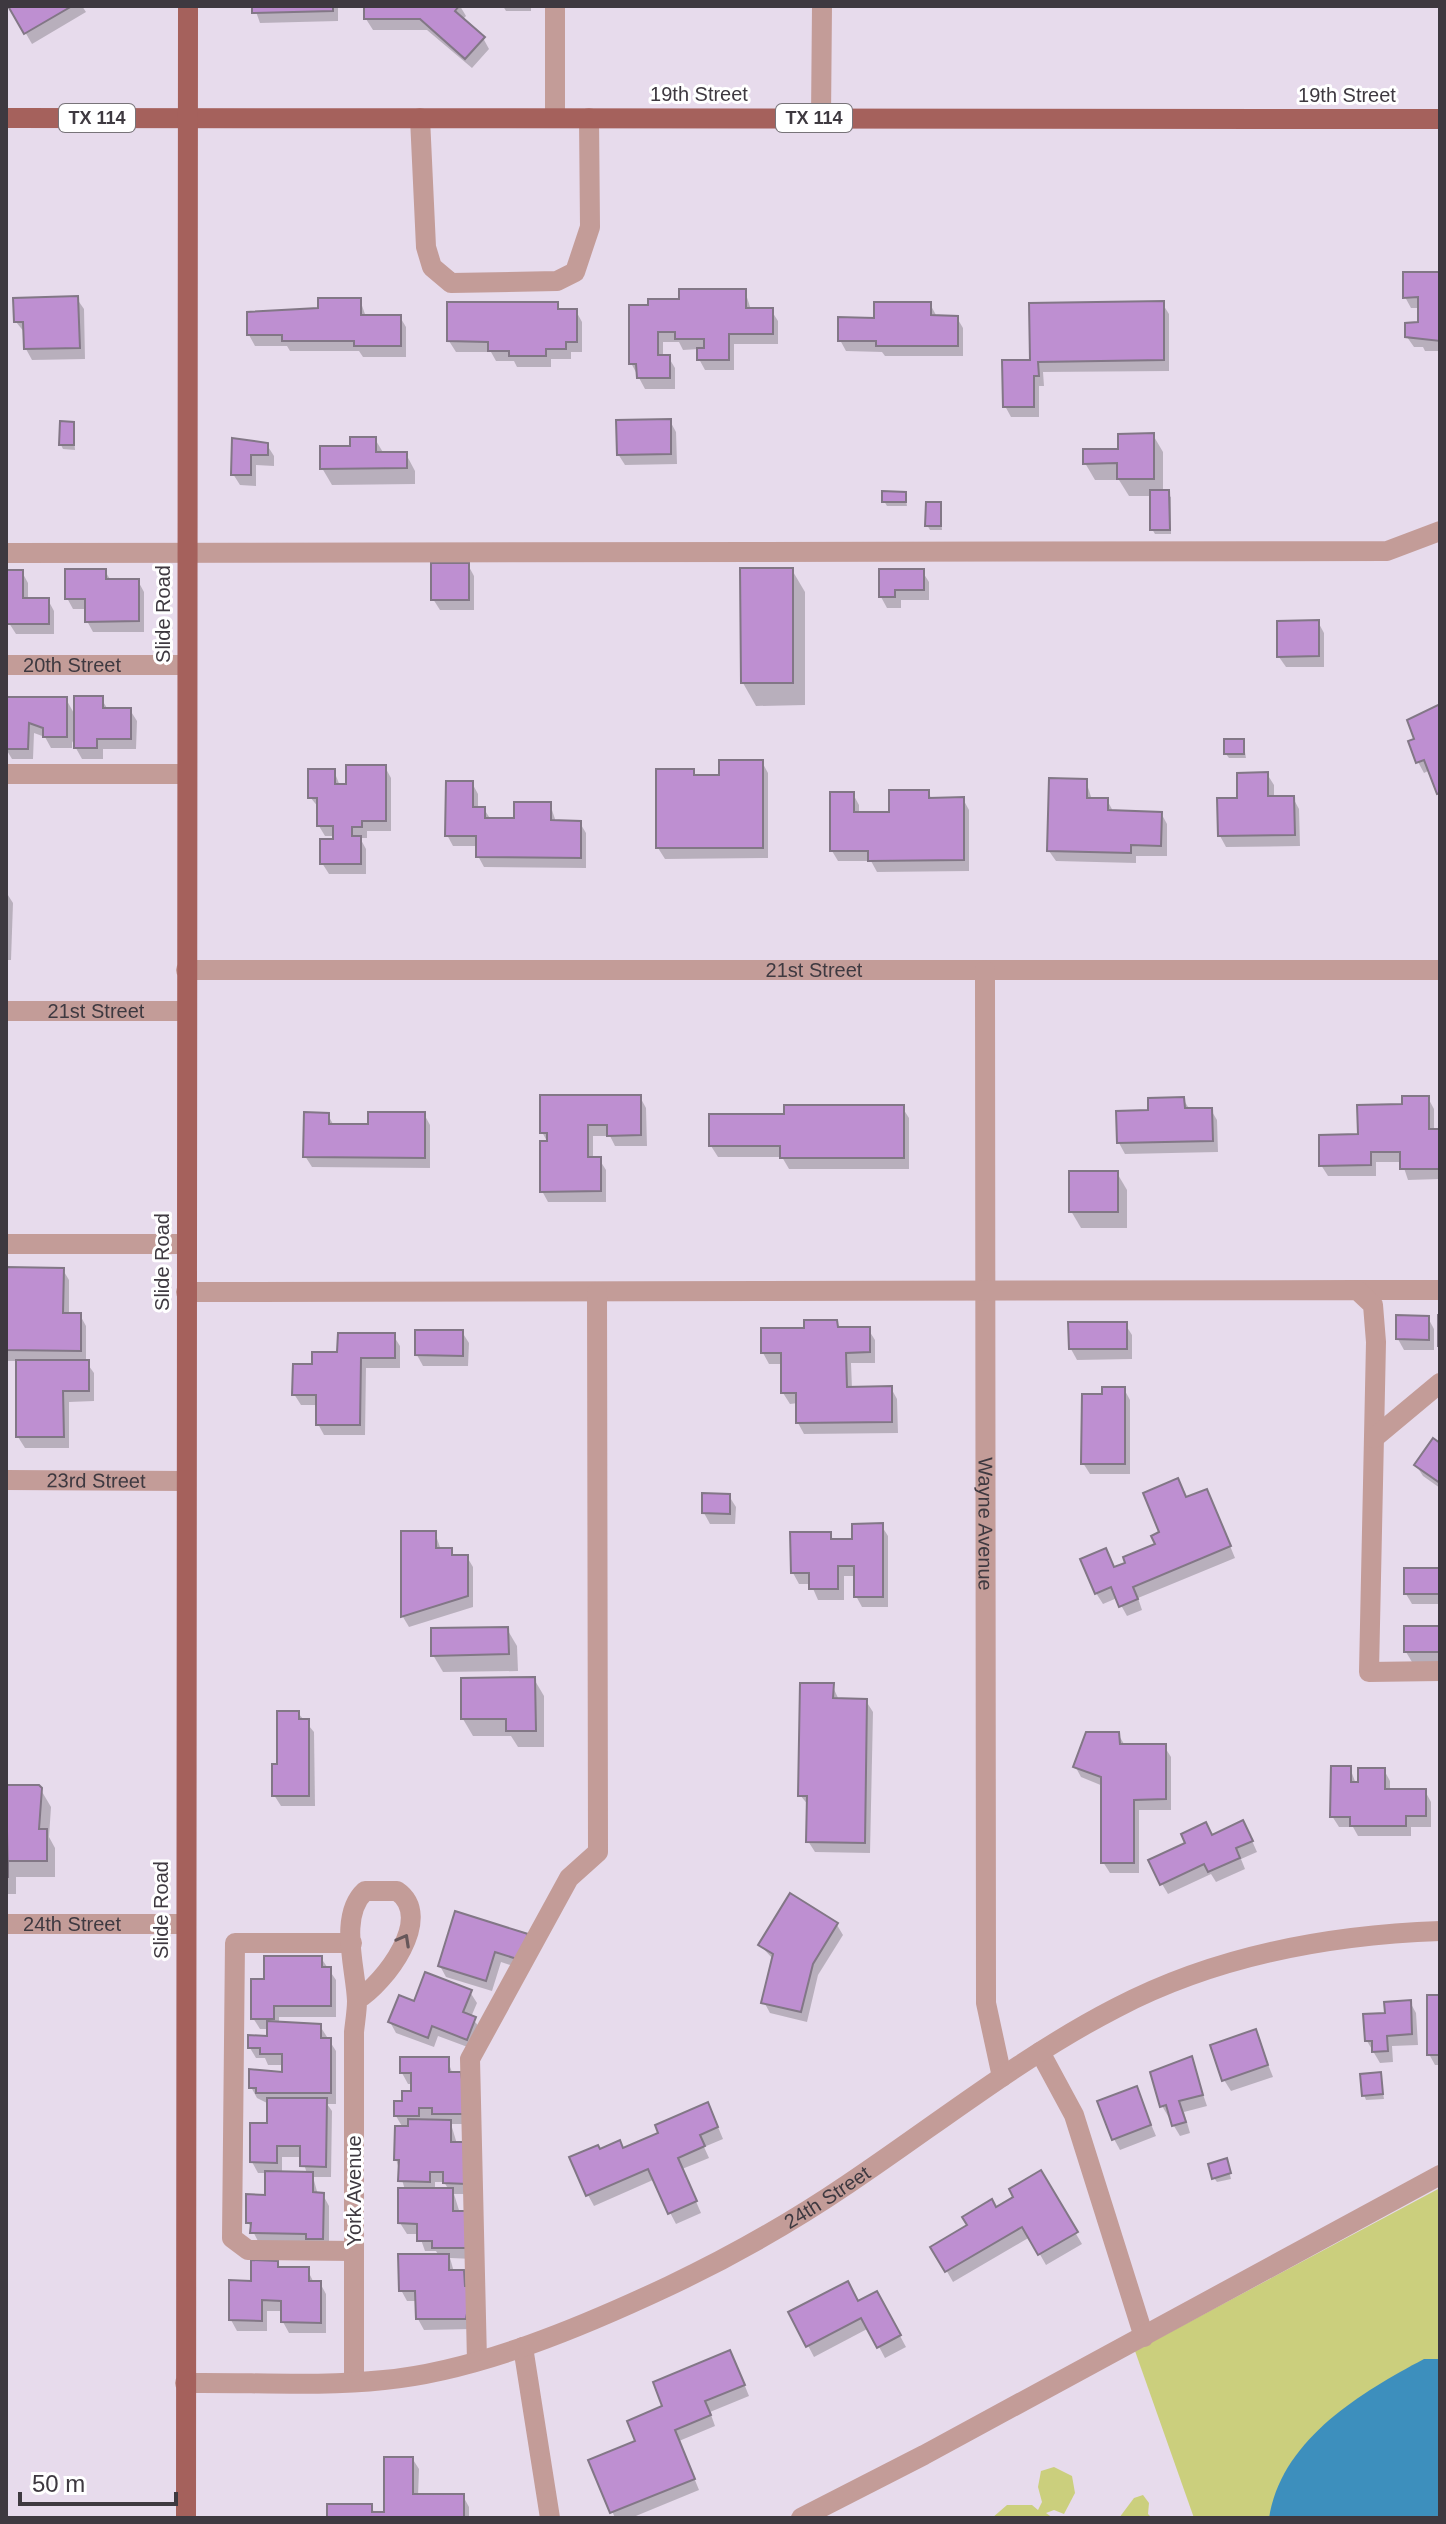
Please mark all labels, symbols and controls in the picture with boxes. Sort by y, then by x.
street label: 19th Street [650,83,748,105]
street label: 19th Street [1298,84,1396,106]
road number: TX 114 [59,104,135,132]
road number: TX 114 [776,104,852,132]
street label: Slide Road [152,565,174,663]
street label: 20th Street [23,654,121,676]
street label: 21st Street [766,959,863,981]
street label: 21st Street [48,1000,145,1022]
street label: Slide Road [151,1213,173,1311]
street label: Wayne Avenue [974,1457,997,1591]
street label: 23rd Street [46,1469,146,1492]
street label: Slide Road [150,1861,172,1959]
street label: 24th Street [23,1913,121,1935]
one-way arrow [394,1934,410,1948]
street label: York Avenue [343,2135,365,2247]
street label: 24th Street [780,2161,874,2233]
scale bar [20,2456,176,2506]
text: 50 m [32,2470,85,2497]

